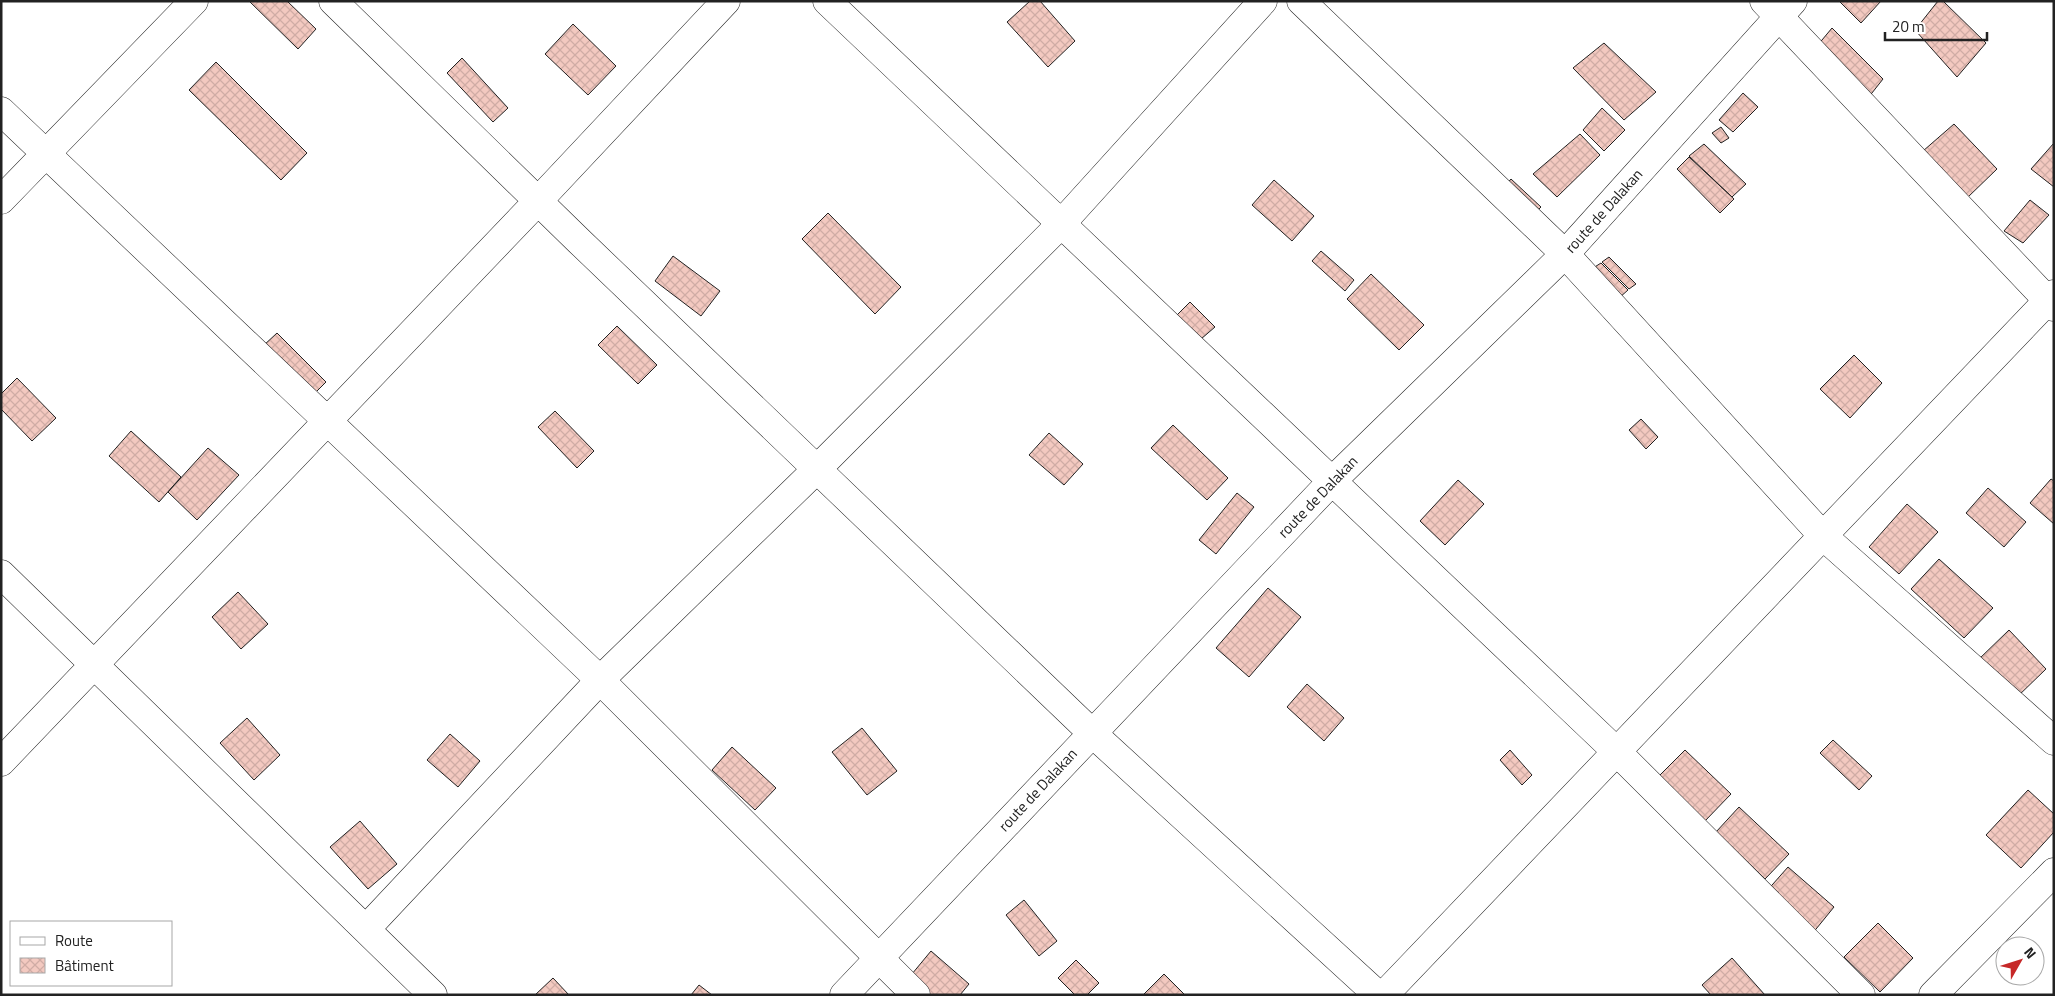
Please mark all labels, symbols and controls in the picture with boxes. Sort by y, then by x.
scale bar [1885,10,1988,42]
text: 20 m [1892,15,1925,38]
street label: route de Dalakan [1559,163,1648,258]
street label: route de Dalakan [1272,450,1363,543]
street label: route de Dalakan [993,743,1082,837]
legend [10,921,172,986]
text: Route [55,929,93,952]
north arrow [1995,936,2045,986]
text: N [2019,942,2042,963]
text: Bâtiment [55,954,114,977]

